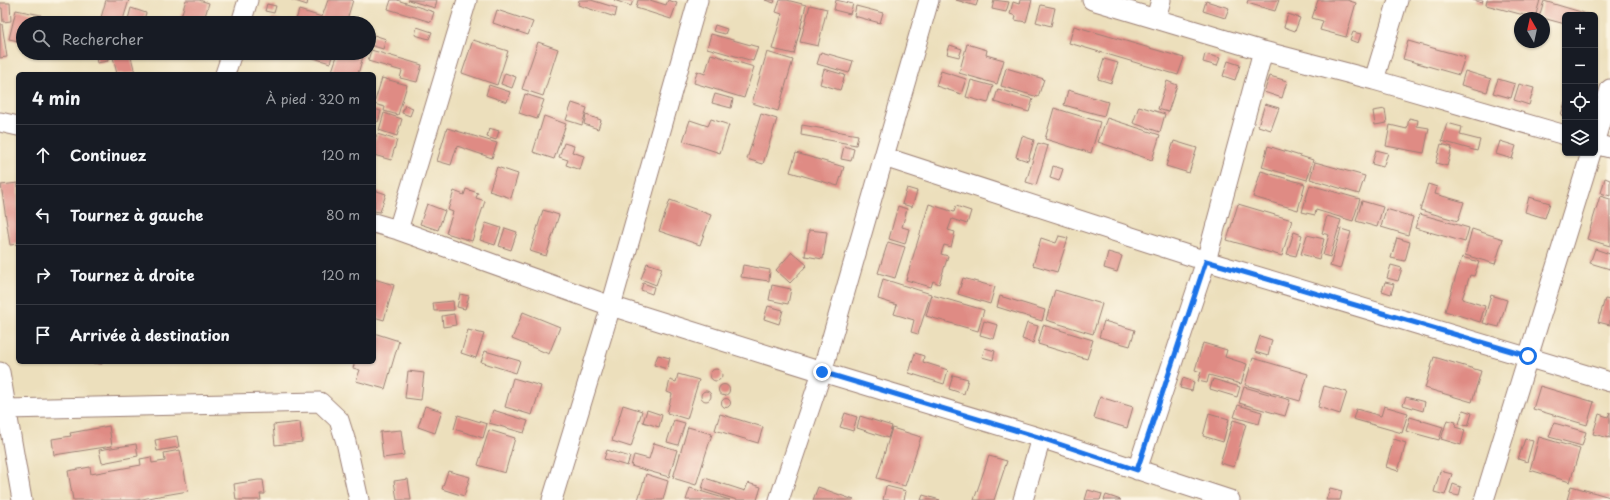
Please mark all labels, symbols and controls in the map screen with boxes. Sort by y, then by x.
north arrow [1514,12,1550,48]
map controls [1562,12,1598,156]
button: + [1562,12,1598,48]
search box [16,16,376,60]
icon: search [30,27,52,49]
text: Rechercher [62,27,143,50]
button: − [1562,48,1598,84]
button: locate [1562,84,1598,120]
text: 4 min [32,85,80,111]
text: À pied · 320 m [266,89,360,108]
button: layers [1562,120,1598,156]
text: Continuez [70,143,146,166]
icon: ahead [32,144,54,166]
text: 120 m [321,145,360,164]
text: Tournez à gauche [70,203,204,226]
icon: left [32,204,54,226]
text: 80 m [326,205,360,224]
text: Tournez à droite [70,263,195,286]
icon: right [32,264,54,286]
text: 120 m [321,265,360,284]
text: Arrivée à destination [70,323,230,346]
icon: arrive [32,324,54,346]
route start [1519,347,1537,365]
route end [813,363,831,381]

